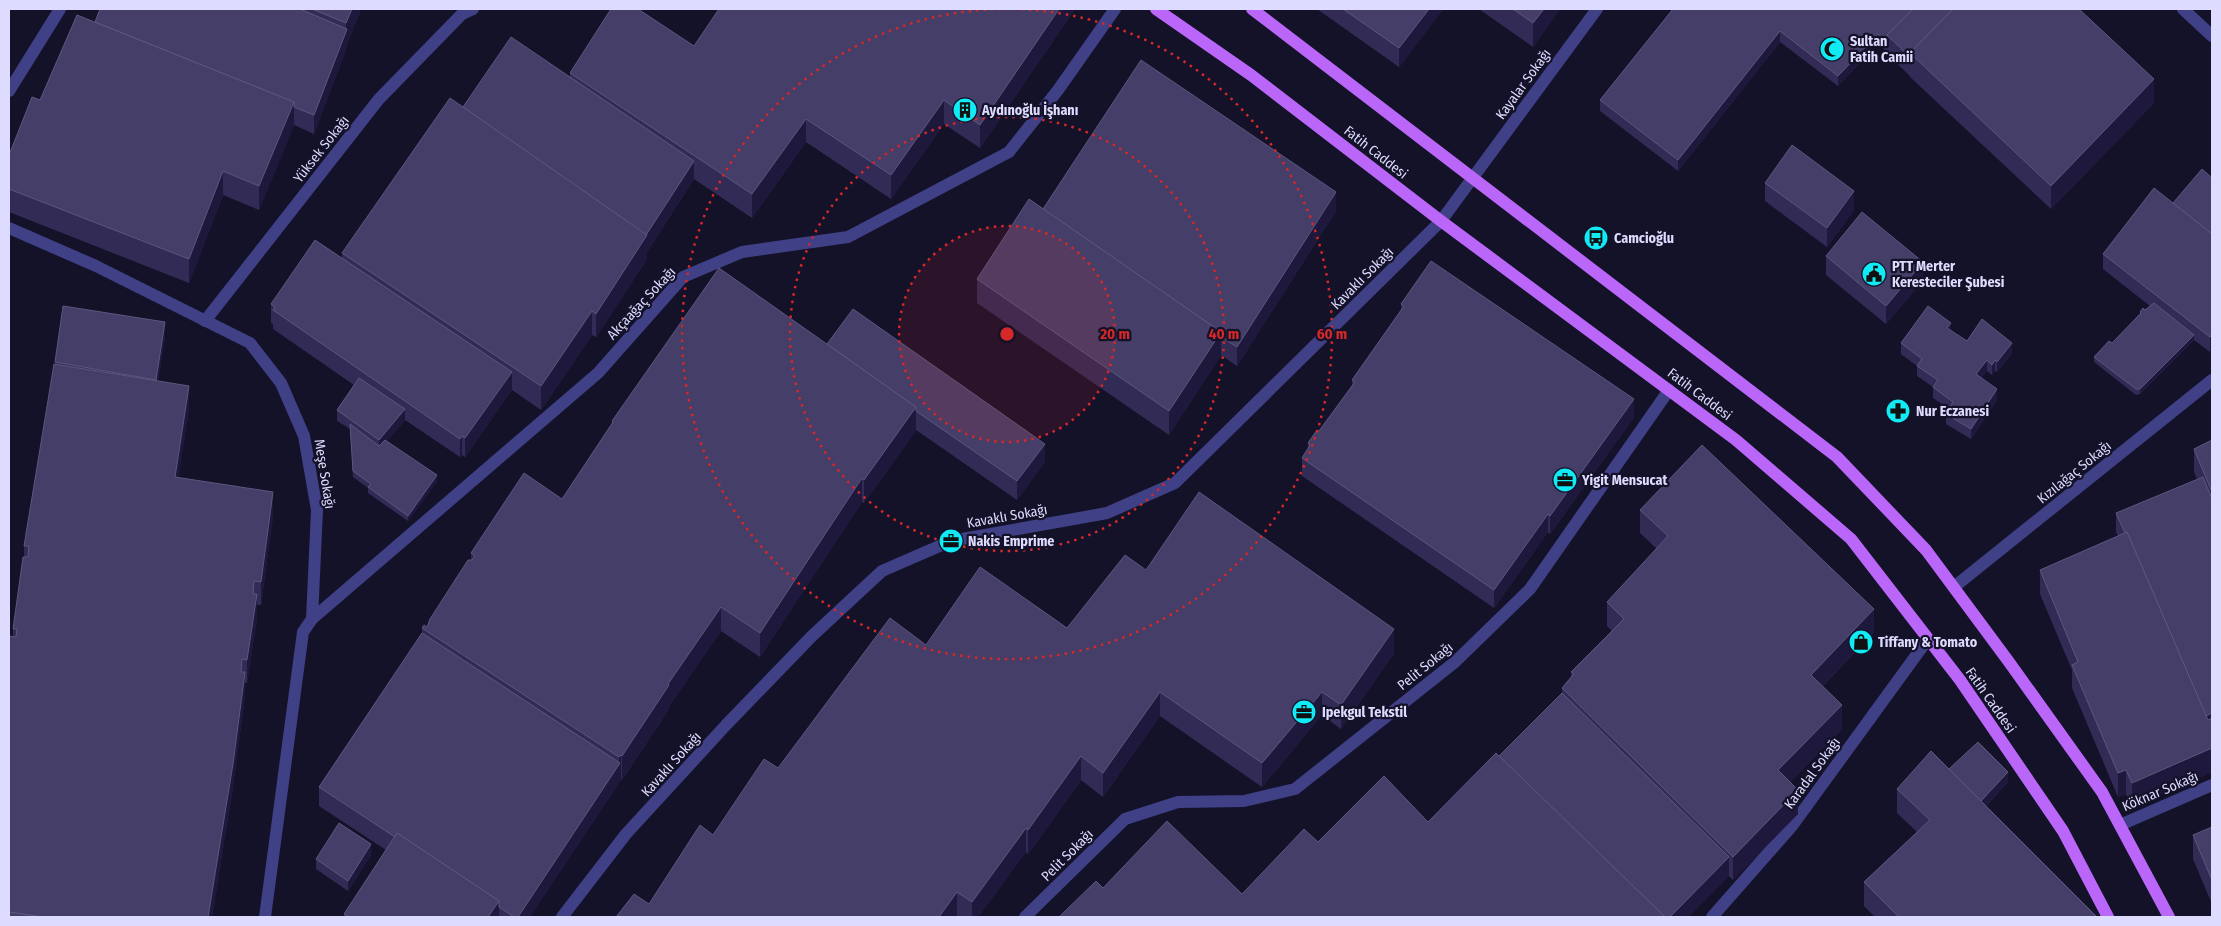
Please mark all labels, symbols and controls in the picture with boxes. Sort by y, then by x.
place label: Sultan Fatih Camii [1850,33,1914,66]
mosque icon: Sultan Fatih Camii [1819,36,1845,62]
street label: Kayalar Sokağı [1492,46,1555,123]
building icon: Aydınoğlu İşhanı [952,97,978,123]
place label: Aydınoğlu İşhanı [981,101,1078,120]
street label: Yüksek Sokağı [290,112,353,186]
street label: Fatih Caddesi [1340,122,1411,183]
bus stop icon: Camcioğlu [1583,225,1609,251]
place label: Camcioğlu [1614,230,1674,247]
street label: Kavaklı Sokağı [1328,244,1397,313]
place label: PTT Merter Keresteciler Şubesi [1892,258,2005,292]
public building icon: PTT Merter Keresteciler Şubesi [1861,261,1887,287]
street label: Akçaağaç Sokağı [603,264,679,343]
centre of rings [998,325,1016,343]
text: 20 m [1099,325,1130,343]
text: 40 m [1209,325,1239,343]
text: 60 m [1317,325,1347,343]
street label: Fatih Caddesi [1664,365,1735,424]
pharmacy icon: Nur Eczanesi [1885,398,1911,424]
place label: Nur Eczanesi [1916,403,1989,420]
street label: Kızılağaç Sokağı [2034,437,2115,507]
street label: Meşe Sokağı [311,438,338,510]
office icon: Yigit Mensucat [1552,467,1578,493]
place label: Yigit Mensucat [1581,472,1668,489]
street label: Kavaklı Sokağı [966,501,1049,532]
office icon: Nakis Emprime [938,528,964,554]
place label: Nakis Emprime [968,533,1054,550]
shop icon: Tiffany & Tomato [1848,629,1874,655]
place label: Tiffany & Tomato [1878,634,1978,651]
street label: Pelit Sokağı [1394,639,1456,694]
street label: Fatih Caddesi [1962,664,2019,736]
office icon: Ipekgul Tekstil [1291,699,1317,725]
place label: Ipekgul Tekstil [1322,704,1407,721]
street label: Kavaklı Sokağı [638,728,705,800]
street label: Karadal Sokağı [1781,734,1844,812]
street label: Köknar Sokağı [2120,768,2201,815]
street label: Pelit Sokağı [1038,826,1097,885]

